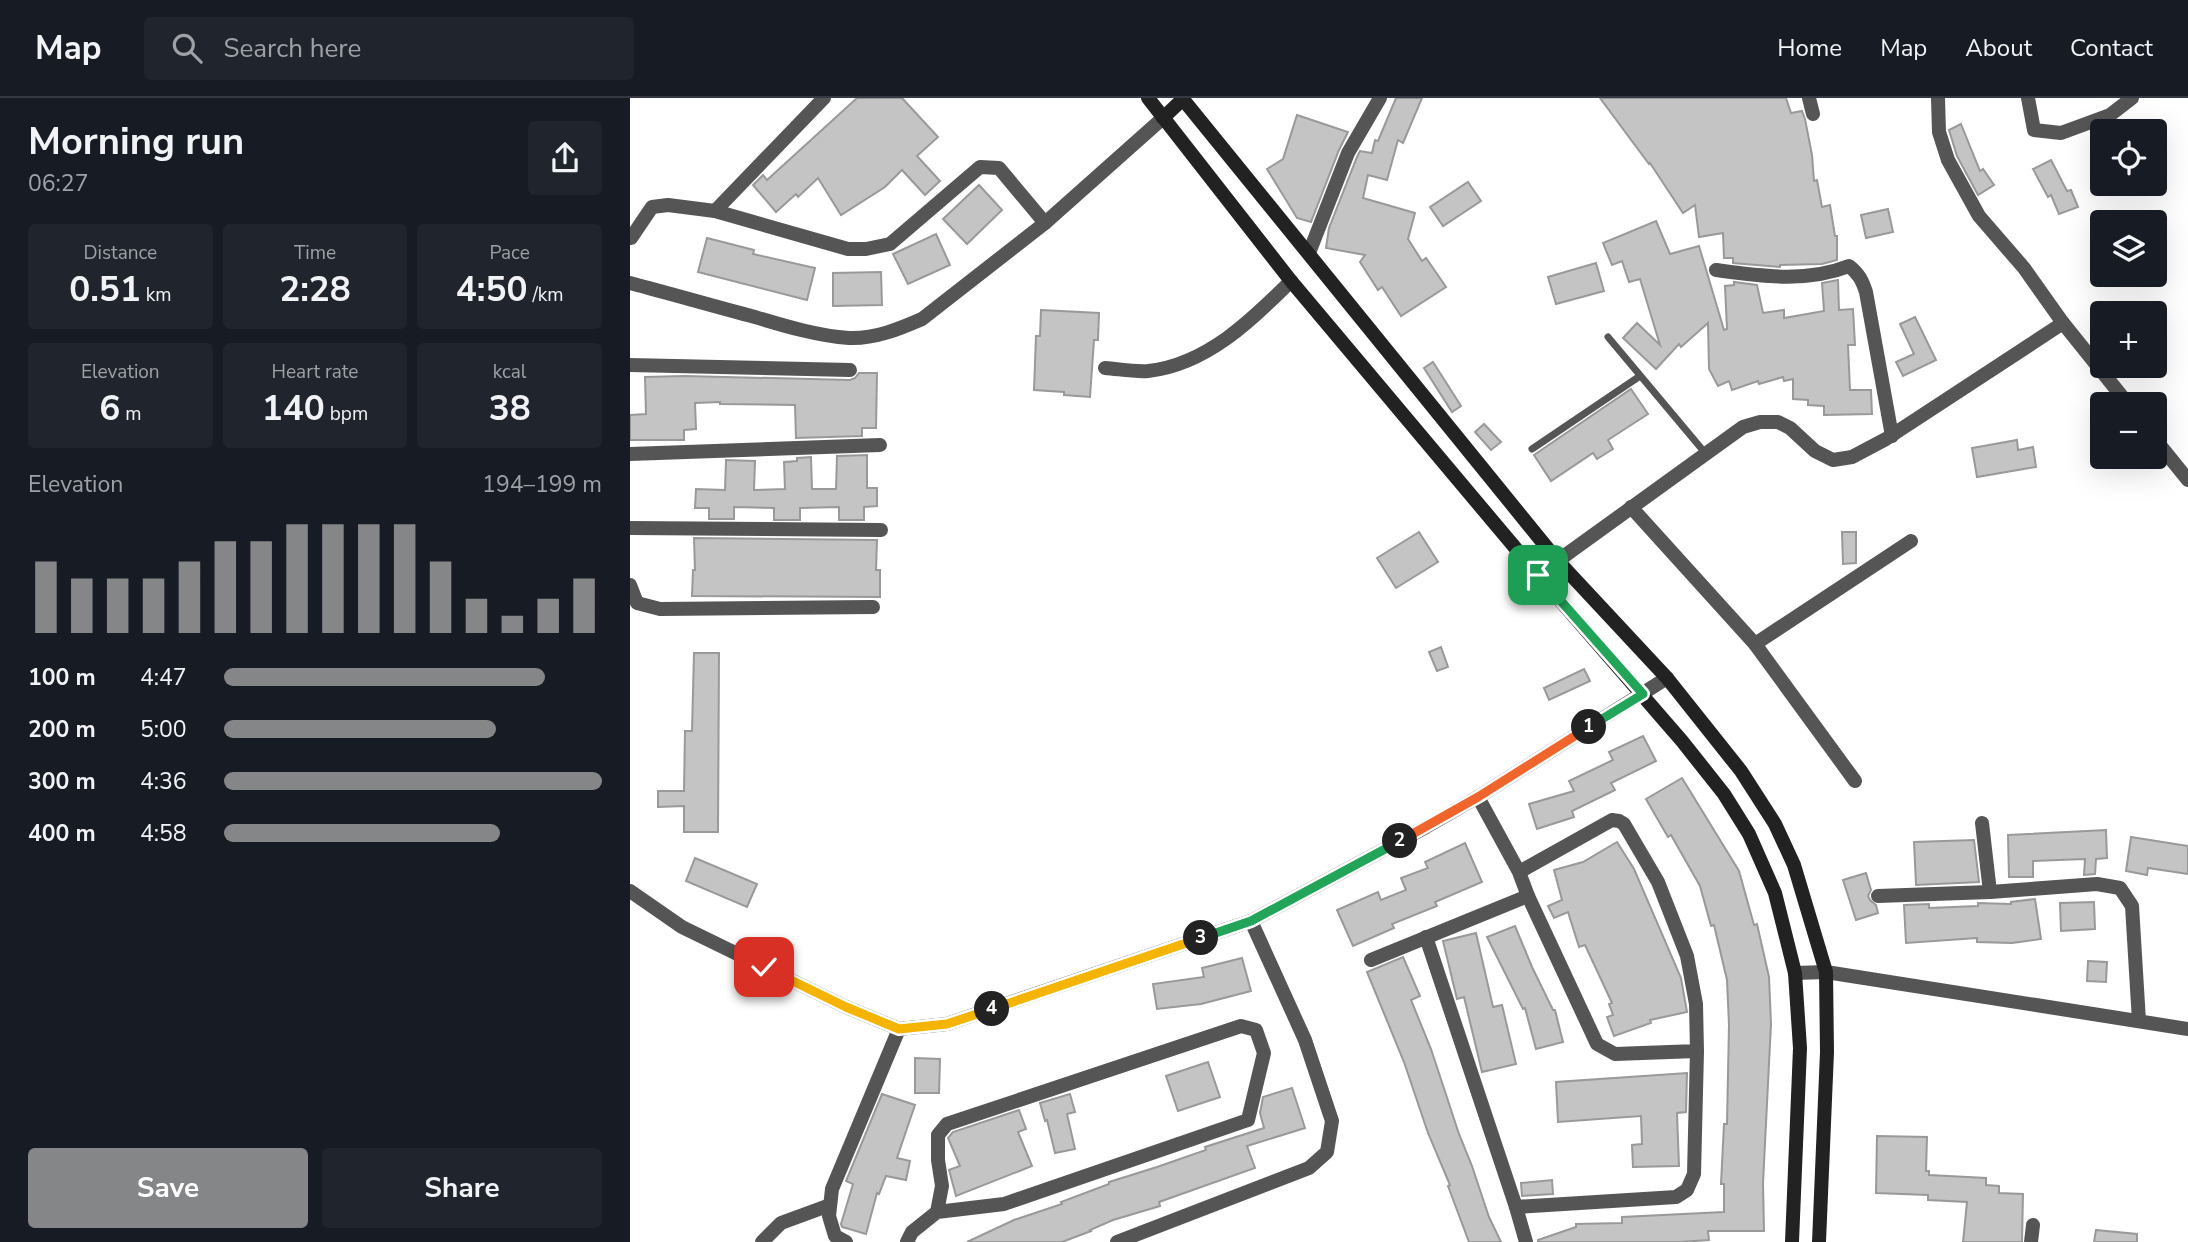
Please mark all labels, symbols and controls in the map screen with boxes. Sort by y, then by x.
search box [144,17,634,80]
text: Map [35,26,102,71]
icon: search [168,29,206,67]
text: Search here [224,31,361,66]
text: Home [1777,32,1842,64]
text: Map [1880,32,1927,64]
text: About [1965,32,2032,64]
text: Contact [2070,32,2153,64]
text: Morning run [28,116,244,167]
map controls [2090,119,2167,469]
button: locate [2090,119,2167,196]
button: share [528,121,602,195]
text: 06:27 [28,168,88,199]
button: layers [2090,210,2167,287]
text: Distance [83,240,157,266]
text: Time [294,240,336,266]
text: Pace [489,240,530,266]
text: 0.51 [69,266,141,313]
text: 2:28 [279,266,351,313]
text: 4:50 [456,266,528,313]
text: km [141,282,172,308]
text: /km [528,282,563,308]
button: + [2090,301,2167,378]
text: Elevation [81,359,160,385]
text: Heart rate [272,359,358,385]
text: kcal [493,359,527,385]
text: 6 [99,385,120,432]
text: 140 [262,385,325,432]
text: 38 [489,385,531,432]
button: − [2090,392,2167,469]
text: m [120,401,141,427]
text: bpm [325,401,368,427]
text: Elevation [28,469,123,500]
text: 194–199 m [482,469,602,500]
pin [1508,545,1568,605]
icon: arrive [1519,556,1557,594]
text: 100 m [28,662,96,693]
text: 4:47 [140,662,187,693]
pin: 1 [1572,710,1606,744]
text: 1 [1583,713,1594,739]
text: 200 m [28,714,96,745]
text: 5:00 [140,714,187,745]
text: 300 m [28,766,96,797]
text: 4:36 [140,766,187,797]
text: 400 m [28,818,96,849]
text: 4:58 [140,818,187,849]
pin: 2 [1382,824,1418,858]
text: 2 [1394,827,1405,853]
pin: 3 [1184,920,1218,956]
text: 3 [1195,924,1206,950]
pin [734,937,794,997]
icon: check [745,948,783,986]
pin: 4 [974,992,1010,1026]
text: 4 [986,995,997,1021]
button: Save [28,1148,308,1228]
button: Share [322,1148,602,1228]

